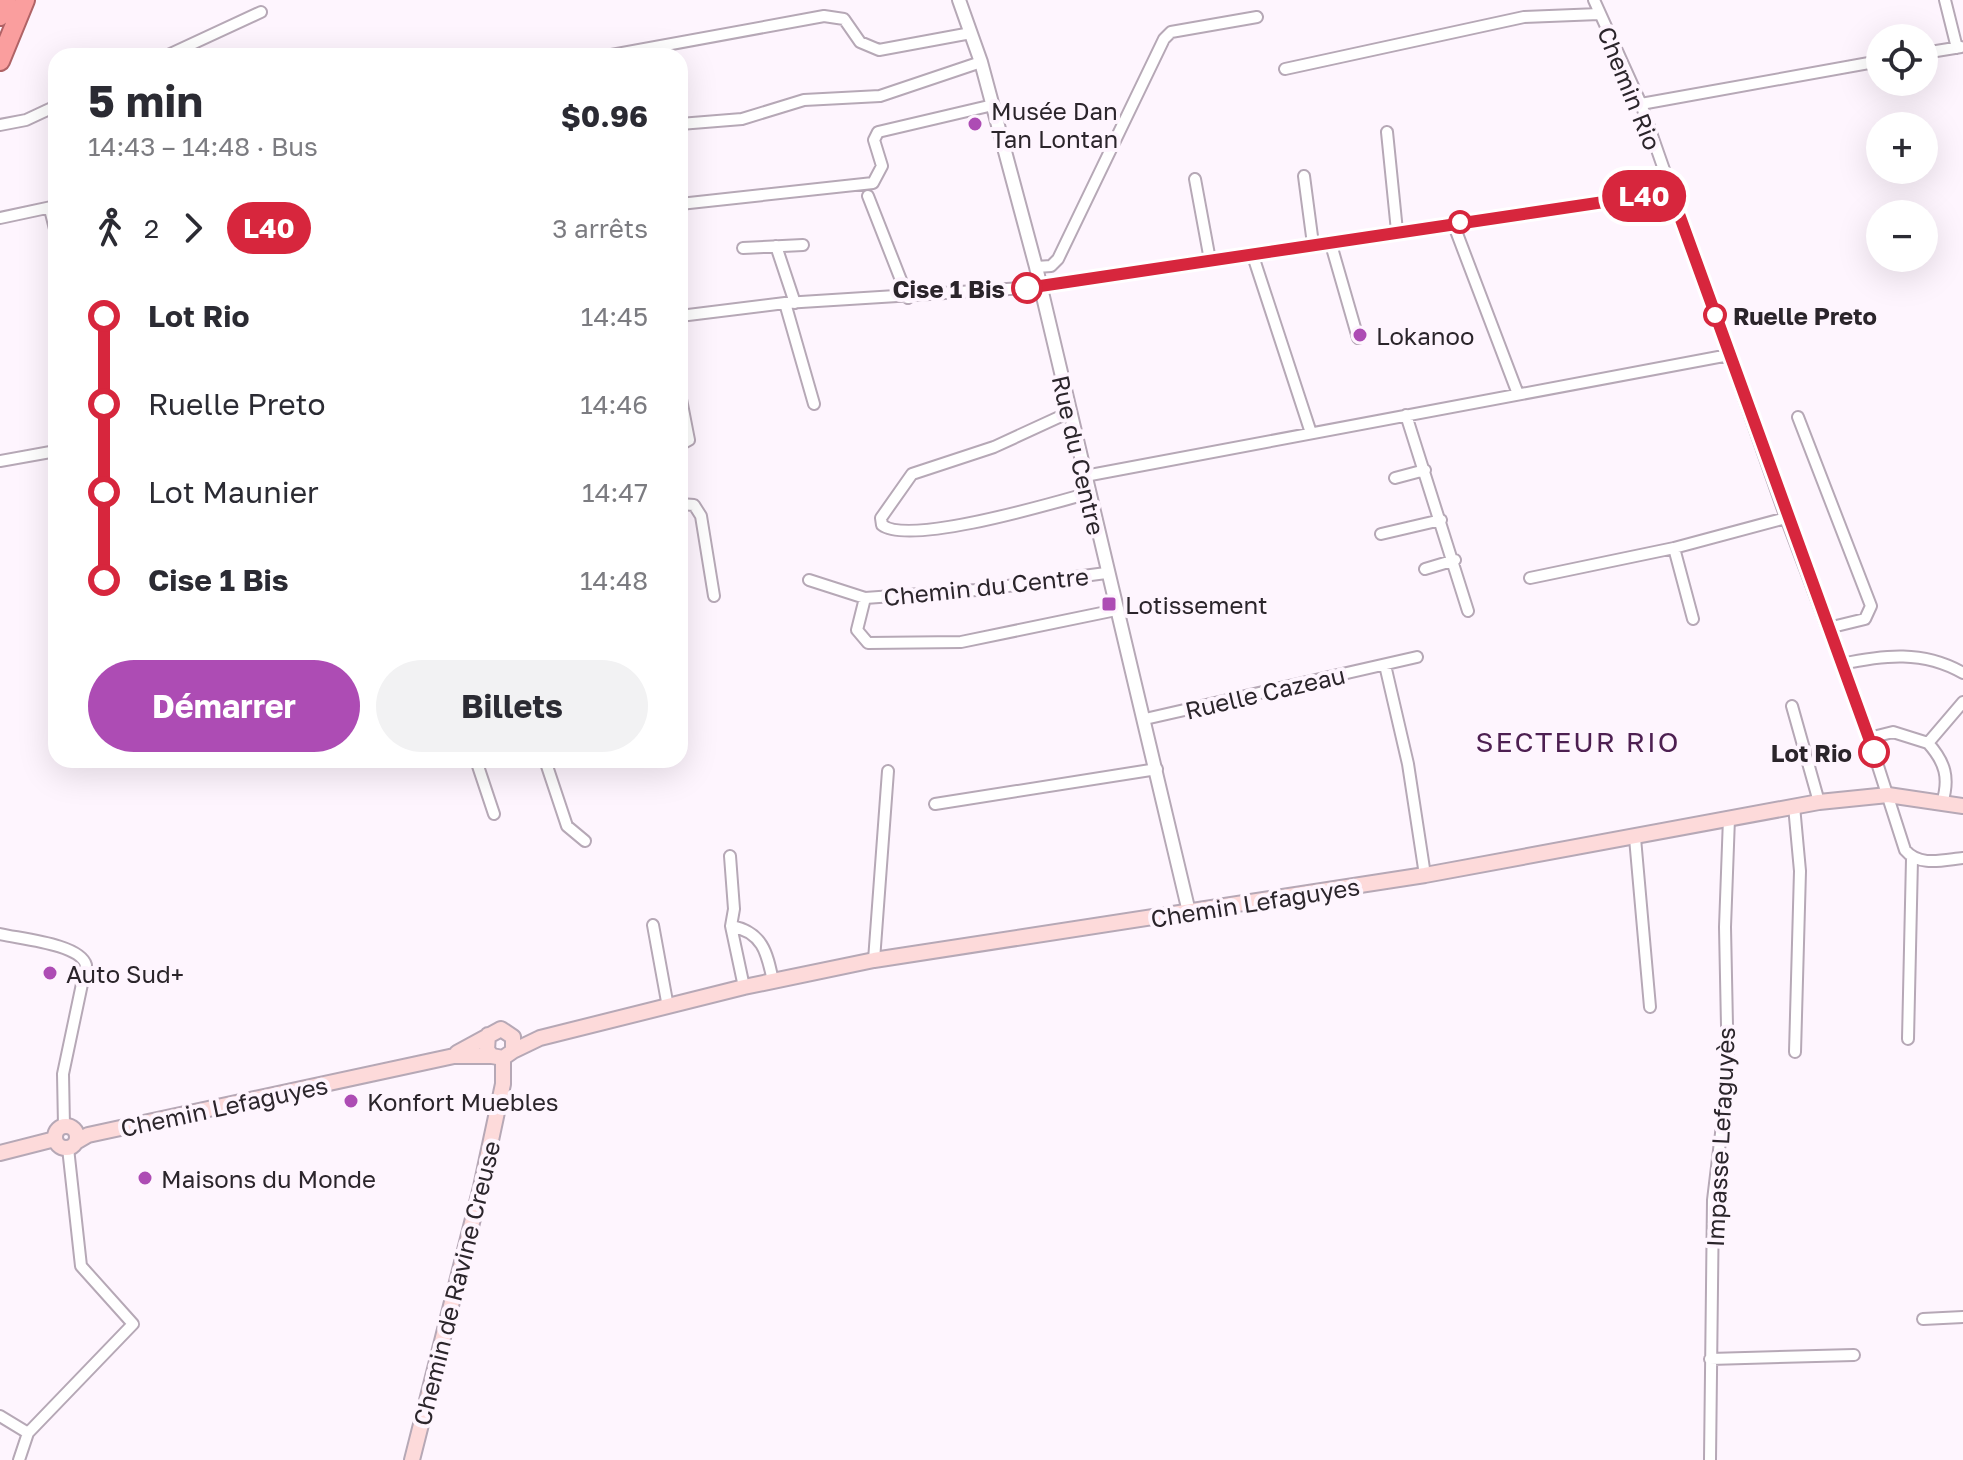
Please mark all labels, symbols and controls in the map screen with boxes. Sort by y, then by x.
street label: Chemin Rio [1592,22,1668,154]
map controls [1866,24,1938,272]
button: locate [1866,24,1938,96]
text: 5 min [88,74,203,127]
place label: Musée Dan Tan Lontan [991,96,1118,153]
text: $0.96 [561,98,648,134]
button: + [1866,112,1938,184]
marker: Musée Dan Tan Lontan [966,115,984,133]
text: 14:43 – 14:48 · Bus [88,131,318,162]
line badge: L40 [1598,170,1690,222]
text: L40 [1618,179,1670,212]
button: − [1866,200,1938,272]
icon: walk [88,206,132,250]
icon: forward [171,206,215,250]
text: L40 [243,211,295,244]
unlabelled marker [1449,211,1471,233]
text: 2 [144,213,159,244]
text: 3 arrêts [552,213,648,244]
marker: Cise 1 Bis [1012,273,1042,303]
place label: Cise 1 Bis [892,274,1005,303]
text: Lot Rio [148,298,250,334]
text: 14:45 [581,301,648,332]
place label: Ruelle Preto [1733,301,1877,330]
marker: Ruelle Preto [1704,304,1726,326]
place label: Lokanoo [1376,321,1474,350]
marker: Lokanoo [1351,326,1369,344]
street label: Rue du Centre [1047,372,1111,538]
text: Ruelle Preto [148,386,326,422]
text: 14:46 [580,389,648,420]
text: Lot Maunier [148,474,319,510]
text: 14:47 [582,477,648,508]
street label: Chemin du Centre [882,561,1090,611]
text: Cise 1 Bis [148,562,289,598]
text: 14:48 [580,565,648,596]
place label: Lotissement [1125,590,1268,619]
marker: Lotissement [1100,595,1118,613]
street label: Ruelle Cazeau [1182,659,1348,725]
button: Démarrer [88,660,360,752]
button: Billets [376,660,648,752]
district label: SECTEUR RIO [1476,725,1680,758]
marker: Lot Rio [1859,737,1889,767]
place label: Lot Rio [1771,738,1852,767]
street label: Chemin Lefaguyes [1148,871,1362,933]
place label: Auto Sud+ [66,959,184,988]
marker: Auto Sud+ [41,964,59,982]
street label: Impasse Lefaguyès [1700,1026,1740,1248]
street label: Chemin Lefaguyes [118,1070,330,1142]
place label: Konfort Muebles [367,1087,559,1116]
marker: Konfort Muebles [342,1092,360,1110]
street label: Chemin de Ravine Creuse [407,1138,505,1428]
place label: Maisons du Monde [161,1164,376,1193]
marker: Maisons du Monde [136,1169,154,1187]

